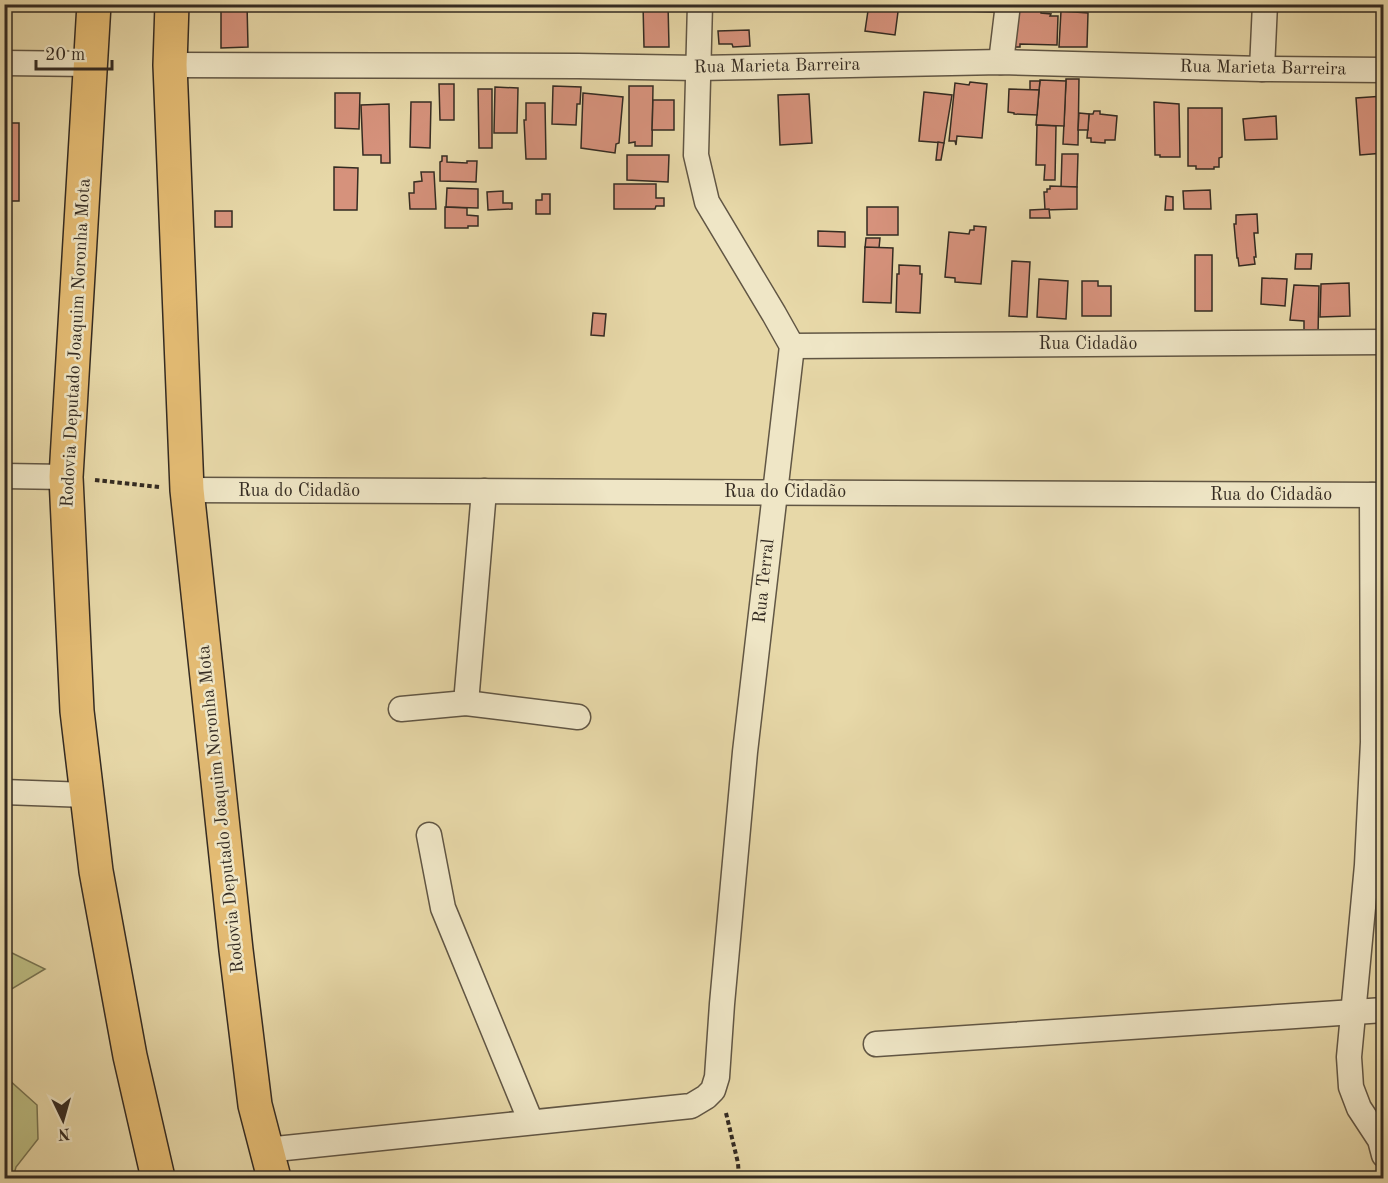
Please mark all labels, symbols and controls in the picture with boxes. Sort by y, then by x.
scale bar [36,33,112,71]
text: 20 m [45,46,85,64]
street label: Rua Marieta Barreira [694,56,861,76]
street label: Rua Marieta Barreira [1180,58,1347,78]
street label: Rodovia Deputado Joaquim Noronha Mota [58,178,94,508]
street label: Rua Cidadão [1039,335,1137,353]
street label: Rua do Cidadão [238,482,360,500]
street label: Rua do Cidadão [724,483,846,501]
street label: Rua do Cidadão [1210,486,1332,504]
street label: Rua Terral [751,538,777,624]
street label: Rodovia Deputado Joaquim Noronha Mota [195,644,247,974]
north arrow [33,1090,93,1150]
text: N [57,1124,71,1142]

